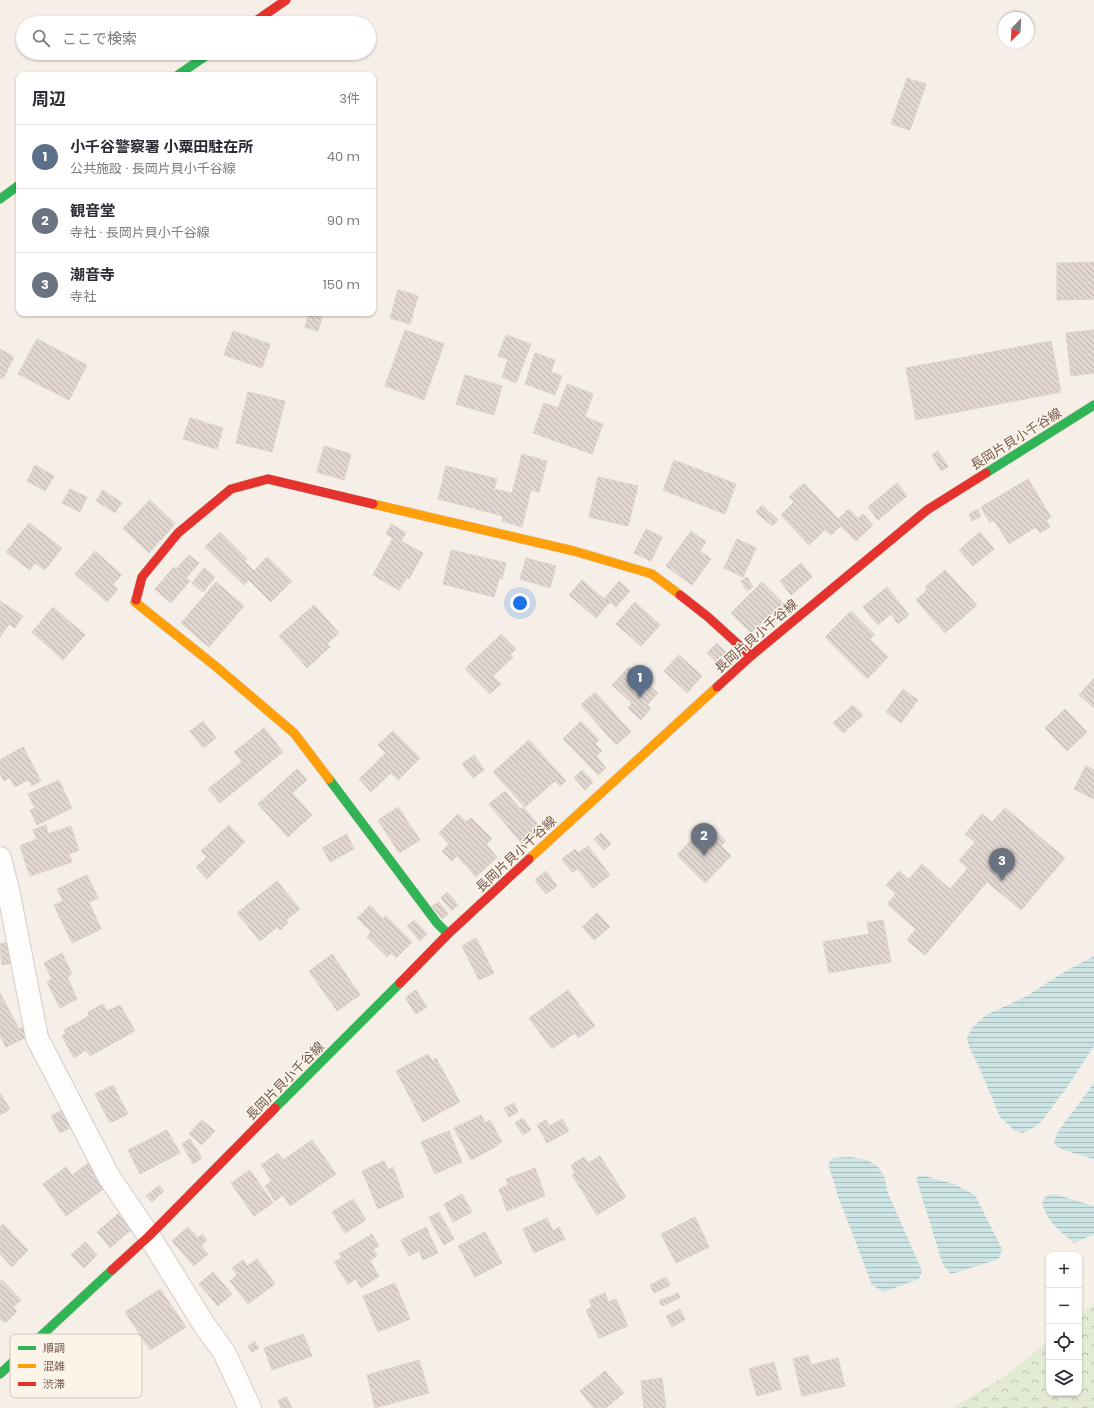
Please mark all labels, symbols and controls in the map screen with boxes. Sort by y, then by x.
north arrow [998,12,1034,48]
search box [16,16,376,60]
icon: search [30,27,52,49]
text: ここで検索 [62,28,137,49]
text: 周辺 [32,87,66,111]
text: 3件 [339,89,360,108]
text: 小千谷警察署 小粟田駐在所 [70,136,253,157]
text: 1 [43,147,47,166]
text: 40 m [327,147,360,166]
text: 公共施設 · 長岡片貝小千谷線 [70,159,236,178]
text: 観音堂 [70,200,115,221]
text: 2 [41,211,49,230]
text: 90 m [327,211,360,230]
text: 寺社 · 長岡片貝小千谷線 [70,223,210,242]
text: 潮音寺 [70,264,115,285]
text: 3 [41,275,49,294]
text: 150 m [323,275,360,294]
text: 寺社 [70,287,96,306]
street label: 長岡片貝小千谷線 [967,403,1065,475]
your location [510,593,530,613]
street label: 長岡片貝小千谷線 [711,595,801,677]
pin: 1 [627,665,653,698]
street label: 長岡片貝小千谷線 [471,812,561,896]
pin: 2 [691,823,717,856]
pin: 3 [989,848,1015,881]
street label: 長岡片貝小千谷線 [242,1038,328,1124]
map controls [1046,1252,1082,1396]
button: + [1046,1252,1082,1288]
button: − [1046,1288,1082,1324]
button: locate [1046,1324,1082,1360]
legend [10,1334,142,1398]
text: 順調 [43,1340,65,1356]
text: 混雑 [43,1358,65,1374]
button: layers [1046,1360,1082,1396]
text: 渋滞 [43,1376,65,1392]

